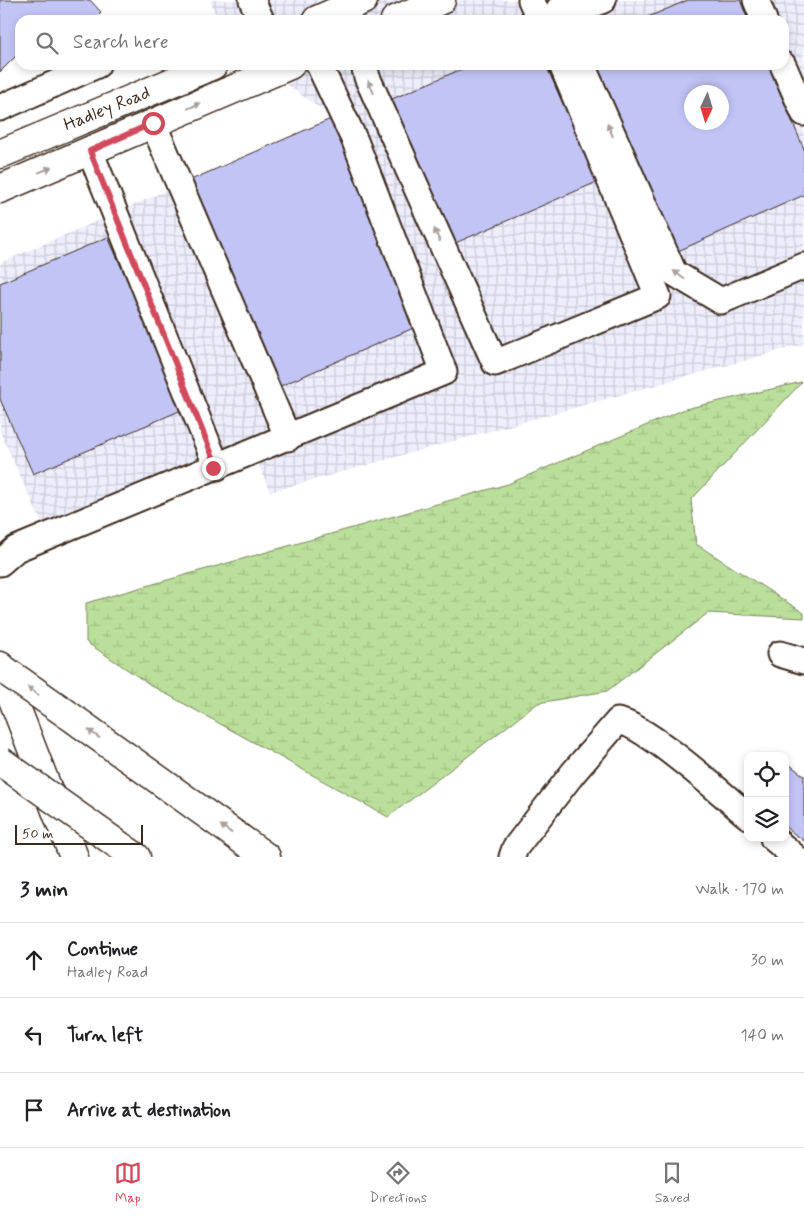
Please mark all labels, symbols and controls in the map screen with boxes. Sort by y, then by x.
search box [15,15,789,70]
icon: search [33,29,61,57]
text: Search here [73,30,169,55]
one-way arrow [367,80,375,94]
street label: Hadley Road [60,81,154,137]
north arrow [684,85,729,130]
one-way arrow [187,102,202,110]
route start [142,112,165,135]
one-way arrow [606,123,614,137]
one-way arrow [38,166,52,174]
one-way arrow [433,228,441,242]
one-way arrow [673,270,686,281]
route end [202,457,225,480]
one-way arrow [27,686,40,696]
one-way arrow [87,729,101,739]
map controls [744,752,789,842]
button: locate [744,752,789,797]
button: layers [744,797,789,842]
scale bar [15,822,142,845]
one-way arrow [219,824,233,834]
text: 50 m [22,825,53,843]
text: 3 min [20,876,68,904]
text: Walk · 170 m [695,879,784,900]
text: Continue [67,937,138,962]
icon: ahead [20,946,48,974]
text: 30 m [751,950,784,971]
text: Hadley Road [67,962,148,983]
icon: left [20,1021,48,1049]
text: Turn left [67,1023,143,1048]
text: 140 m [740,1025,784,1046]
icon: arrive [20,1096,48,1124]
text: Arrive at destination [67,1098,231,1123]
tab: Map [114,1159,142,1207]
tab: Directions [370,1159,427,1207]
tab: Saved [655,1159,690,1207]

